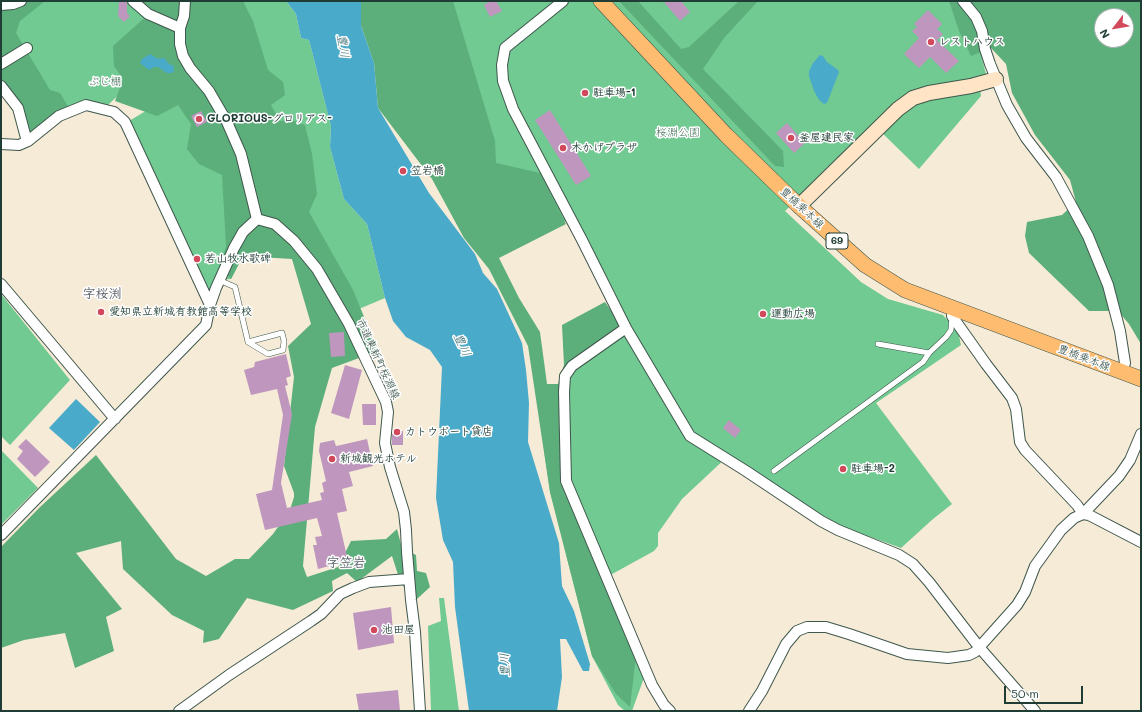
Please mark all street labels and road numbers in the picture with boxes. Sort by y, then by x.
street label: 豊橋乗本線 [777,184,827,232]
road number: 69 [826,233,848,249]
street label: 市道東新町桜淵線 [353,316,403,402]
street label: 豊橋乗本線 [1056,342,1112,374]

